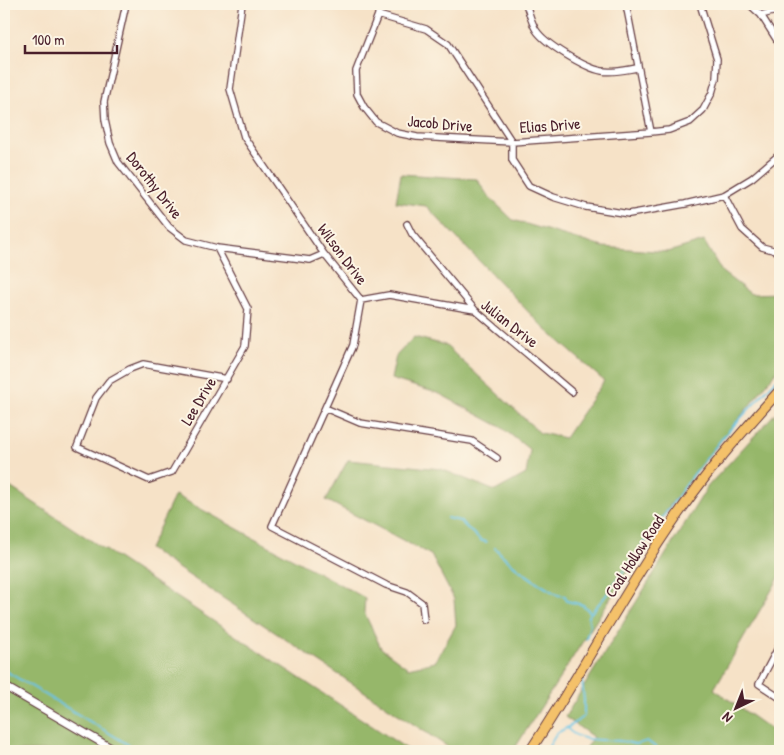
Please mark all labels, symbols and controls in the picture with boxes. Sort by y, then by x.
scale bar [25,22,118,54]
text: 100 m [32,29,65,50]
street label: Jacob Drive [407,109,474,137]
street label: Elias Drive [519,112,582,138]
street label: Dorothy Drive [122,147,189,224]
street label: Wilson Drive [313,219,374,290]
street label: Julian Drive [477,294,544,353]
street label: Lee Drive [175,372,221,429]
street label: Coal Hollow Road [599,511,669,601]
north arrow [712,682,762,732]
text: N [717,708,736,727]

